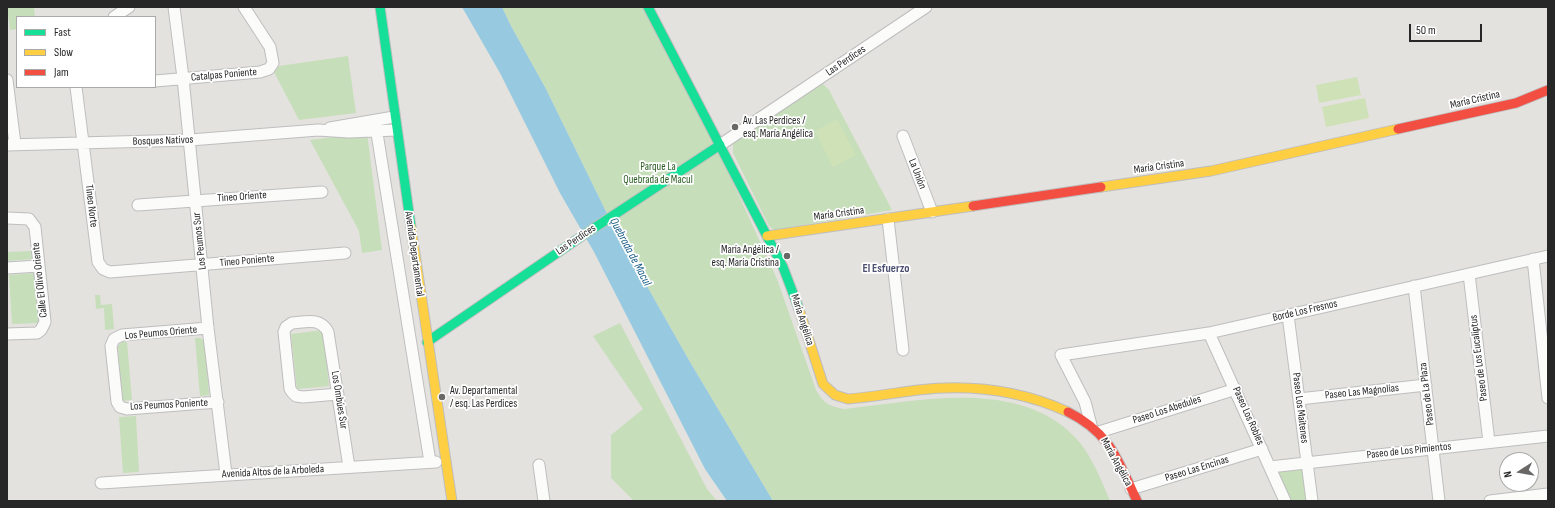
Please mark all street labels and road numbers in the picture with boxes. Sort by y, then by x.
street label: Las Perdices [823,43,869,79]
street label: Catalpas Poniente [190,66,258,84]
street label: María Cristina [1449,88,1501,112]
street label: Bosques Nativos [132,133,194,149]
street label: La Unión [905,157,929,191]
street label: María Cristina [1133,157,1185,177]
street label: Tineo Norte [82,184,100,228]
street label: Tineo Oriente [217,189,267,205]
street label: María Cristina [813,204,865,224]
street label: Avenida Departamental [401,211,427,297]
street label: Los Peumos Sur [190,212,210,270]
street label: Las Perdices [553,222,599,258]
street label: Calle El Olivo Oriente [29,242,51,318]
street label: Tineo Poniente [219,252,275,270]
street label: María Angélica [788,293,816,347]
street label: Borde Los Fresnos [1271,297,1339,325]
street label: Paseo de Los Eucaliptus [1467,314,1491,402]
street label: Los Peumos Oriente [124,323,198,343]
street label: Paseo de La Plaza [1417,362,1437,426]
street label: Los Ombúes Sur [328,370,350,430]
street label: Paseo Los Maitenes [1289,372,1311,444]
street label: Paseo Las Magnolias [1324,382,1400,402]
street label: Paseo Los Robles [1229,385,1267,447]
street label: Paseo Los Abedules [1131,393,1203,427]
street label: Los Peumos Poniente [130,396,208,414]
street label: María Angélica [1097,436,1135,488]
street label: Paseo de Los Pimientos [1366,440,1452,462]
street label: Paseo Las Encinas [1164,453,1230,485]
street label: Avenida Altos de la Arboleda [222,463,324,481]

